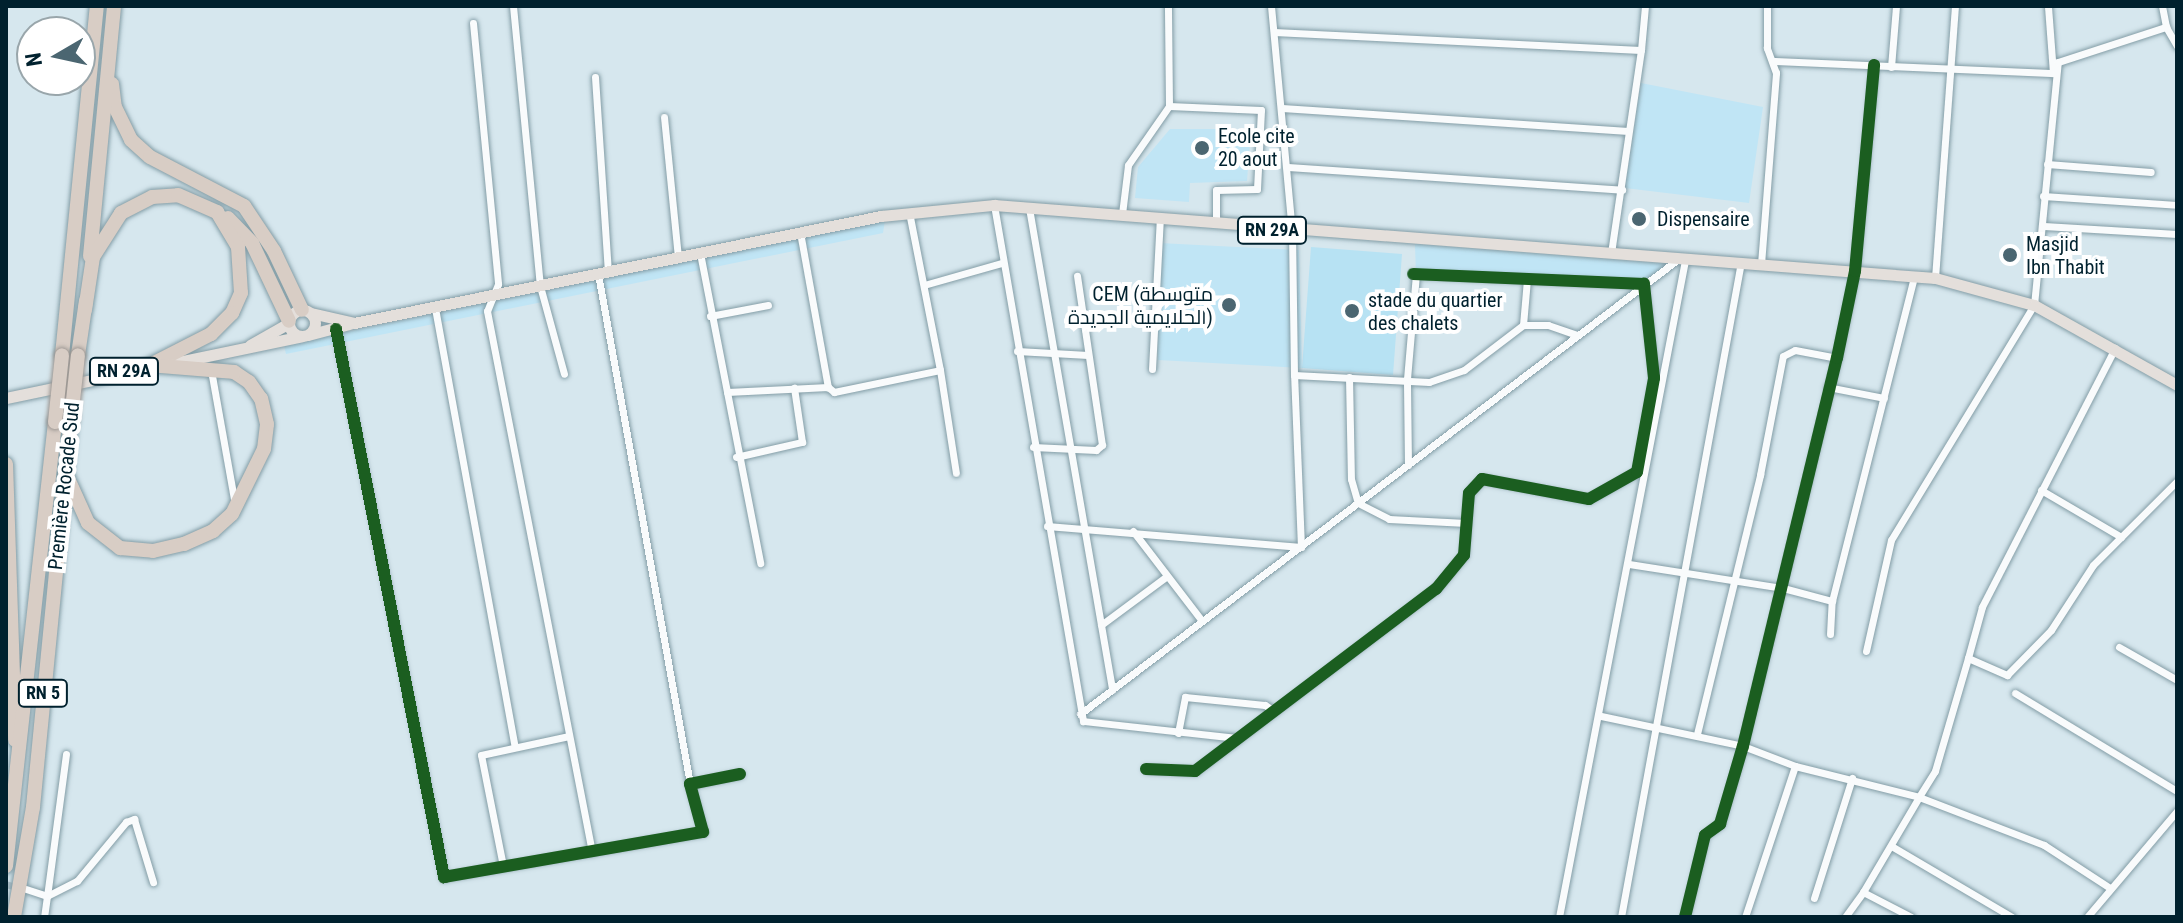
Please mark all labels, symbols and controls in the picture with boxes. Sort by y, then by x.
north arrow [16,16,96,96]
text: N [20,51,47,68]
place label: Ecole cite 20 aout [1218,124,1295,171]
marker: Ecole cite 20 aout [1193,139,1211,157]
place label: Dispensaire [1657,207,1750,231]
marker: Dispensaire [1628,208,1650,230]
road number: RN 29A [1236,216,1308,244]
place label: Masjid Ibn Thabit [2026,232,2105,279]
marker: Masjid Ibn Thabit [2001,246,2019,264]
place label: CEM (متوسطة الحلايمية الجديدة) [1068,282,1213,329]
place label: stade du quartier des chalets [1368,288,1503,335]
marker: CEM (متوسطة الحلايمية الجديدة) [1220,296,1238,314]
marker: stade du quartier des chalets [1343,302,1361,320]
road number: RN 29A [88,357,160,385]
street label: Première Rocade Sud [43,401,85,571]
road number: RN 5 [17,679,69,707]

